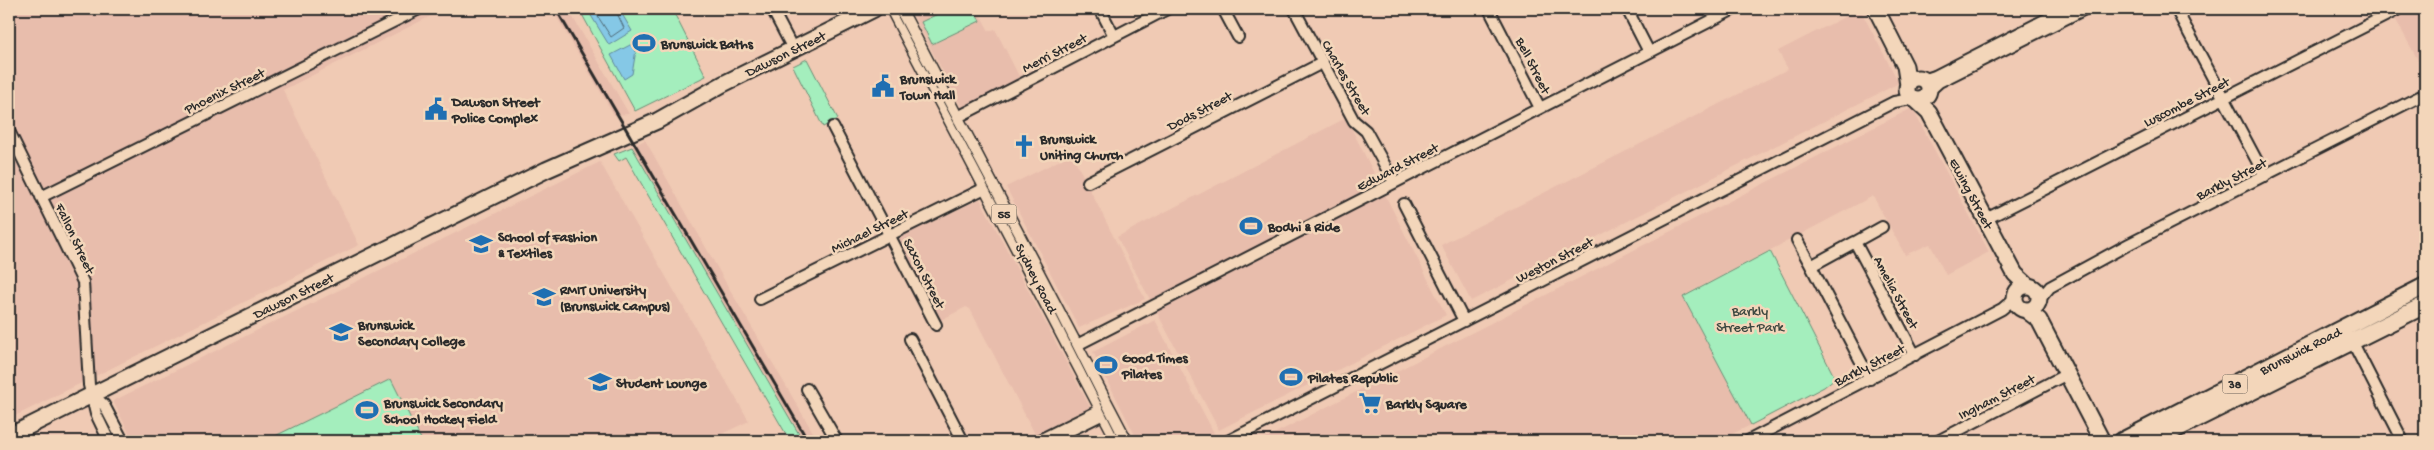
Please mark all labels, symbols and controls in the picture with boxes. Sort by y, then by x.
street label: Dawson Street [742,28,830,82]
sports icon: Brunswick Baths [631,30,657,56]
street label: Merri Street [1020,30,1092,78]
street label: Bell Street [1510,34,1554,98]
place label: Brunswick Baths [660,37,754,54]
street label: Charles Street [1316,38,1374,120]
street label: Phoenix Street [181,65,269,119]
place label: Brunswick Town Hall [899,72,957,105]
public building icon: Brunswick Town Hall [870,73,896,99]
street label: Luscombe Street [2141,74,2234,132]
street label: Dods Street [1164,88,1236,136]
place label: Dawson Street Police Complex [450,95,541,128]
public building icon: Dawson Street Police Complex [423,96,449,122]
place label: Brunswick Uniting Church [1039,132,1124,165]
church icon: Brunswick Uniting Church [1011,133,1037,159]
street label: Edward Street [1354,140,1443,196]
street label: Barkly Street [2193,155,2271,206]
street label: Ewing Street [1944,156,1996,234]
street label: Fallon Street [50,200,98,278]
road number: 55 [992,204,1016,223]
street label: Michael Street [829,206,913,258]
sports icon: Bodhi & Ride [1238,213,1264,239]
place label: Bodhi & Ride [1267,220,1341,237]
place label: School of Fashion & Textiles [498,230,597,263]
school or university icon: School of Fashion & Textiles [468,231,494,257]
street label: Weston Street [1514,234,1598,288]
street label: Saxon Street [898,236,948,313]
street label: Sydney Road [1010,241,1060,319]
street label: Amelia Street [1869,254,1922,334]
street label: Dawson Street [250,270,338,324]
place label: RMIT University (Brunswick Campus) [559,283,671,316]
school or university icon: RMIT University (Brunswick Campus) [531,284,557,310]
park label: Barkly Street Park [1716,304,1785,337]
place label: Brunswick Secondary College [357,318,466,351]
school or university icon: Brunswick Secondary College [328,319,354,345]
street label: Brunswick Road [2257,324,2346,381]
street label: Barkly Street [1831,341,1909,392]
place label: Good Times Pilates [1121,351,1188,384]
sports icon: Good Times Pilates [1093,352,1119,378]
sports icon: Pilates Republic [1278,364,1304,390]
school or university icon: Student Lounge [587,369,613,395]
place label: Pilates Republic [1307,371,1399,388]
street label: Ingham Street [1956,371,2039,425]
road number: 38 [2222,374,2248,394]
place label: Student Lounge [616,376,707,393]
supermarket icon: Barkly Square [1357,390,1383,416]
place label: Brunswick Secondary School Hockey Field [383,396,503,429]
sports icon: Brunswick Secondary School Hockey Field [354,397,380,423]
place label: Barkly Square [1385,397,1468,414]

